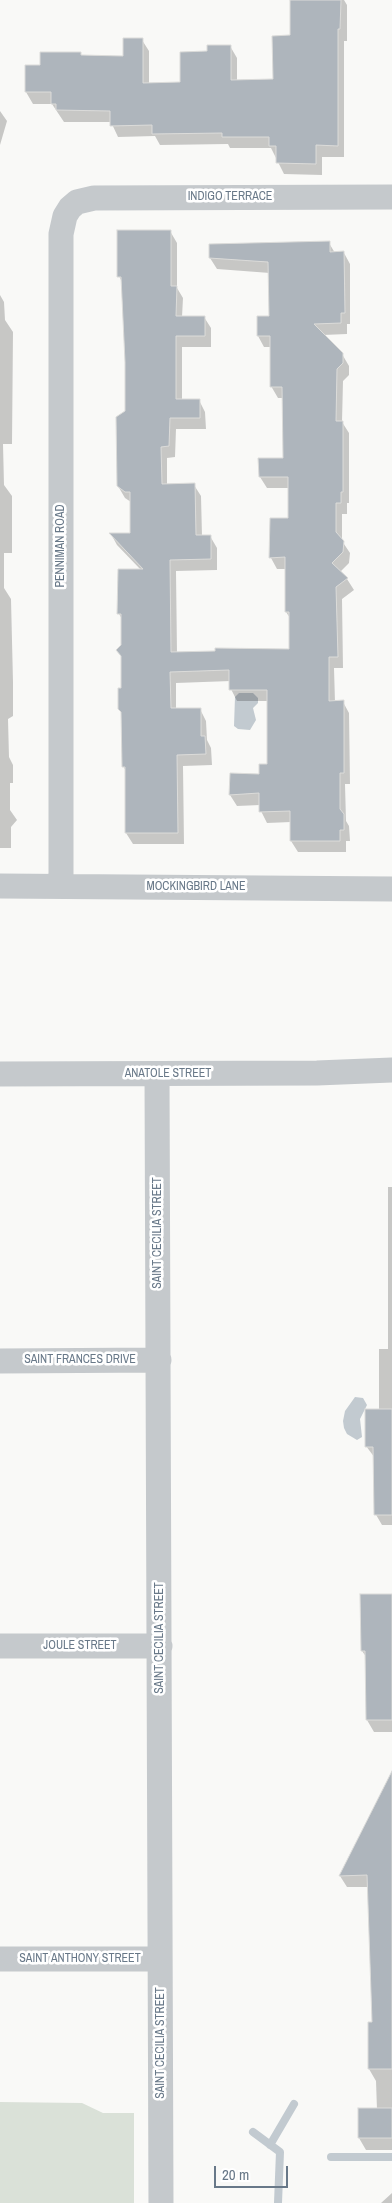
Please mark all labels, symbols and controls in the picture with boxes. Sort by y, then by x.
street label: INDIGO TERRACE [188,190,272,204]
street label: PENNIMAN ROAD [54,504,68,588]
street label: MOCKINGBIRD LANE [147,880,245,894]
street label: ANATOLE STREET [125,1067,211,1081]
street label: SAINT CECILIA STREET [151,1177,165,1289]
street label: SAINT FRANCES DRIVE [24,1353,136,1367]
street label: SAINT CECILIA STREET [153,1582,167,1694]
street label: JOULE STREET [43,1639,117,1653]
street label: SAINT ANTHONY STREET [19,1952,141,1966]
street label: SAINT CECILIA STREET [154,1987,168,2099]
scale bar [217,2156,291,2188]
text: 20 m [222,2164,249,2185]

